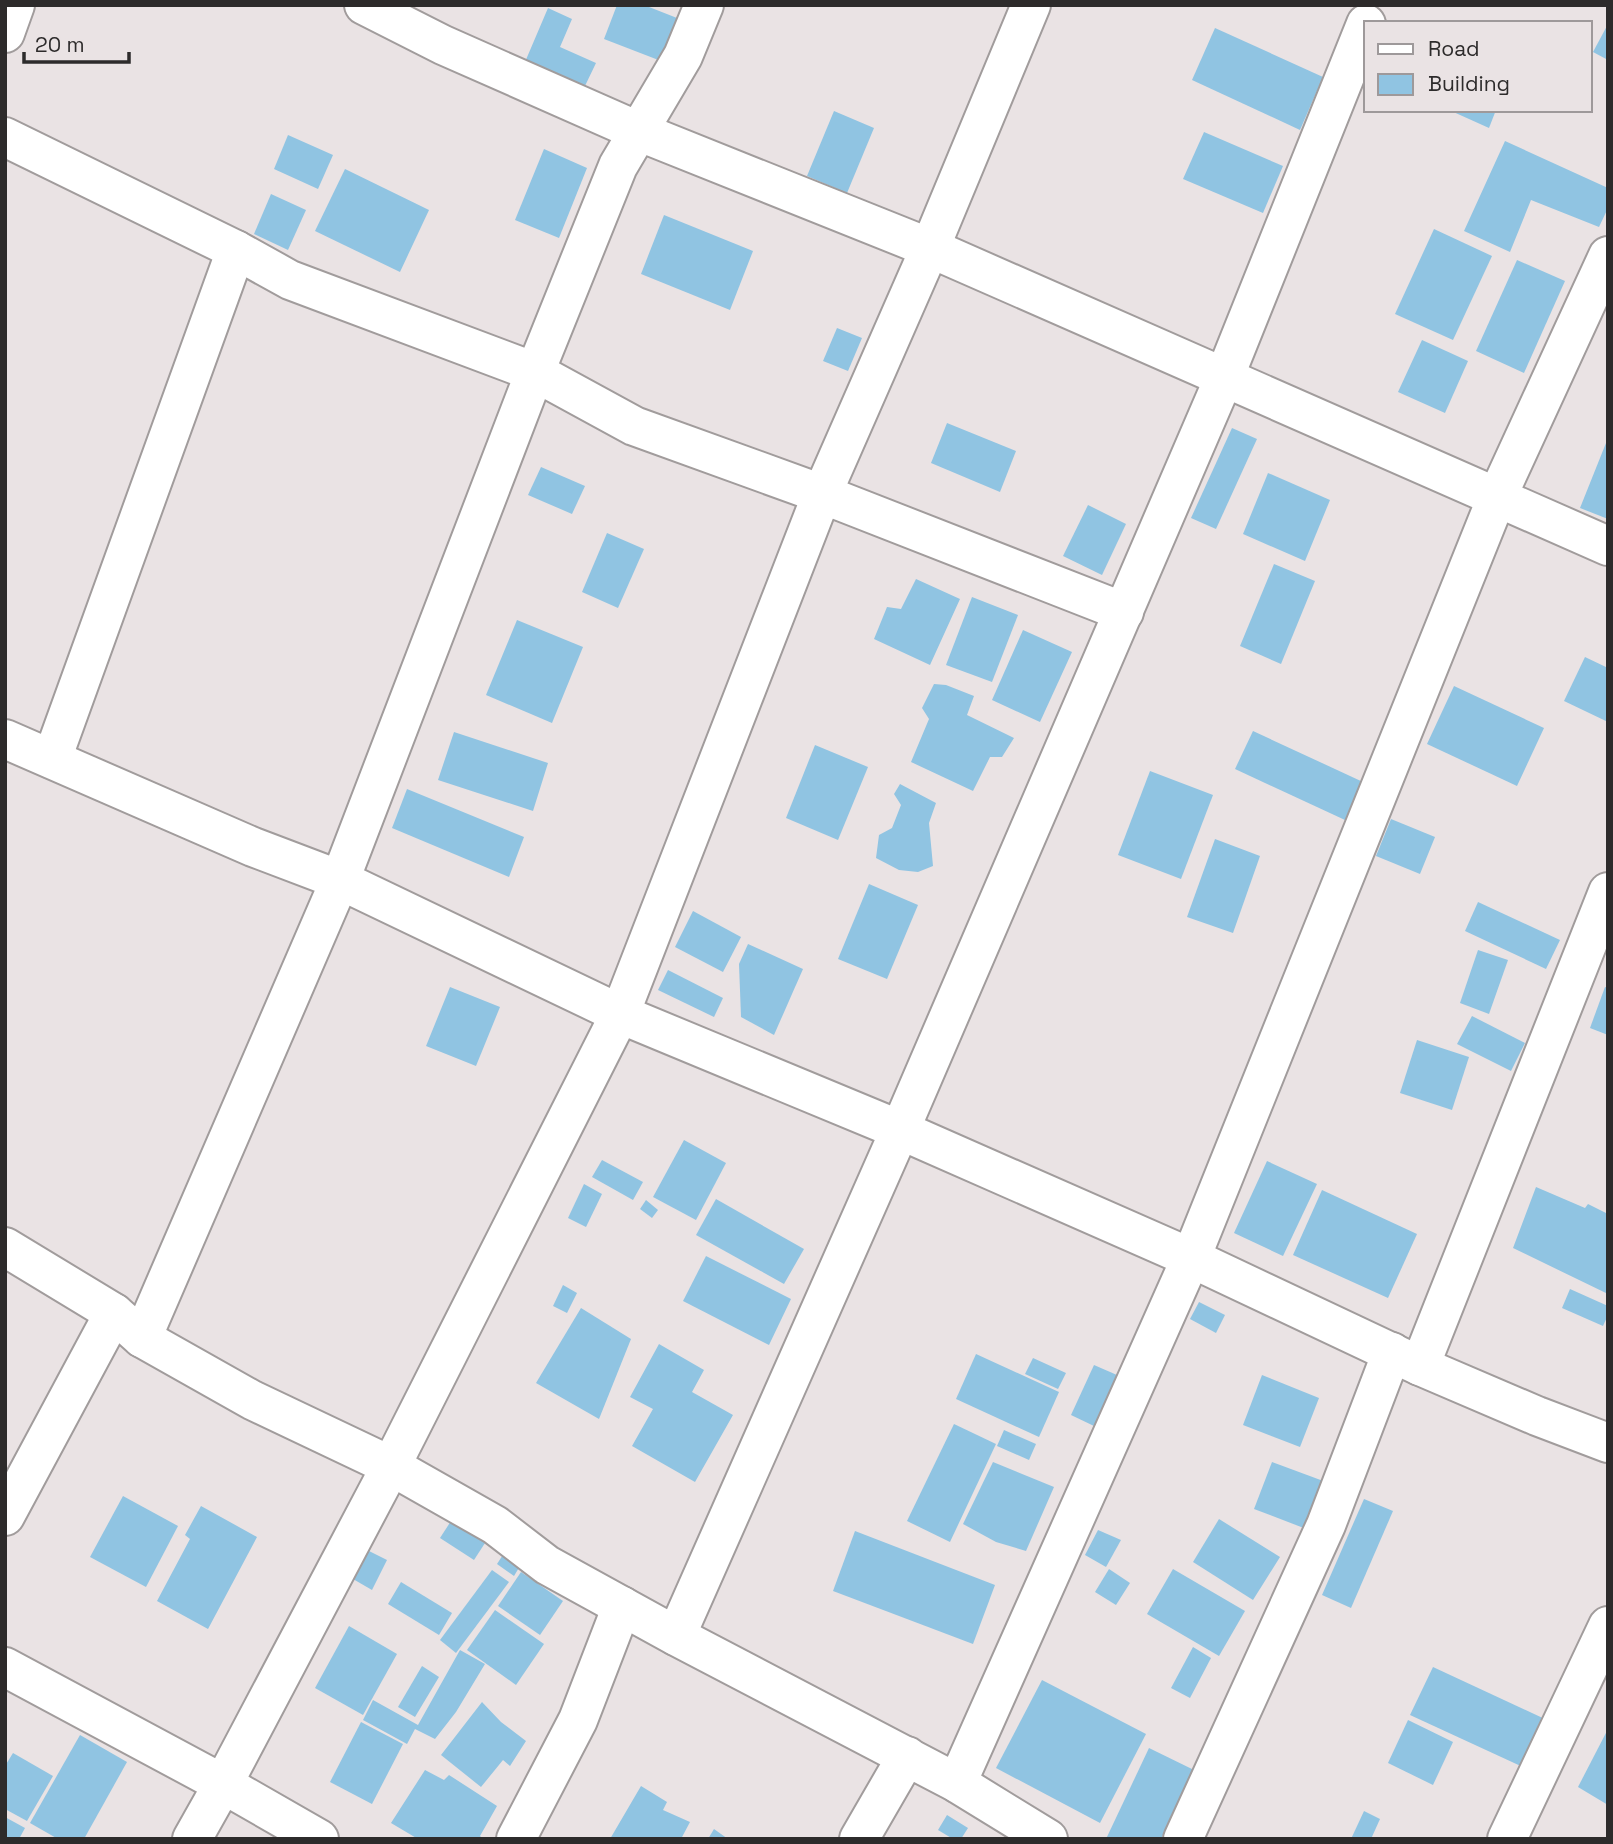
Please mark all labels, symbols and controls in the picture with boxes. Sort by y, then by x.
scale bar [24,21,130,65]
legend [1364,21,1592,112]
text: 20 m [35,31,85,58]
text: Road [1428,35,1480,62]
text: Building [1428,70,1510,97]

